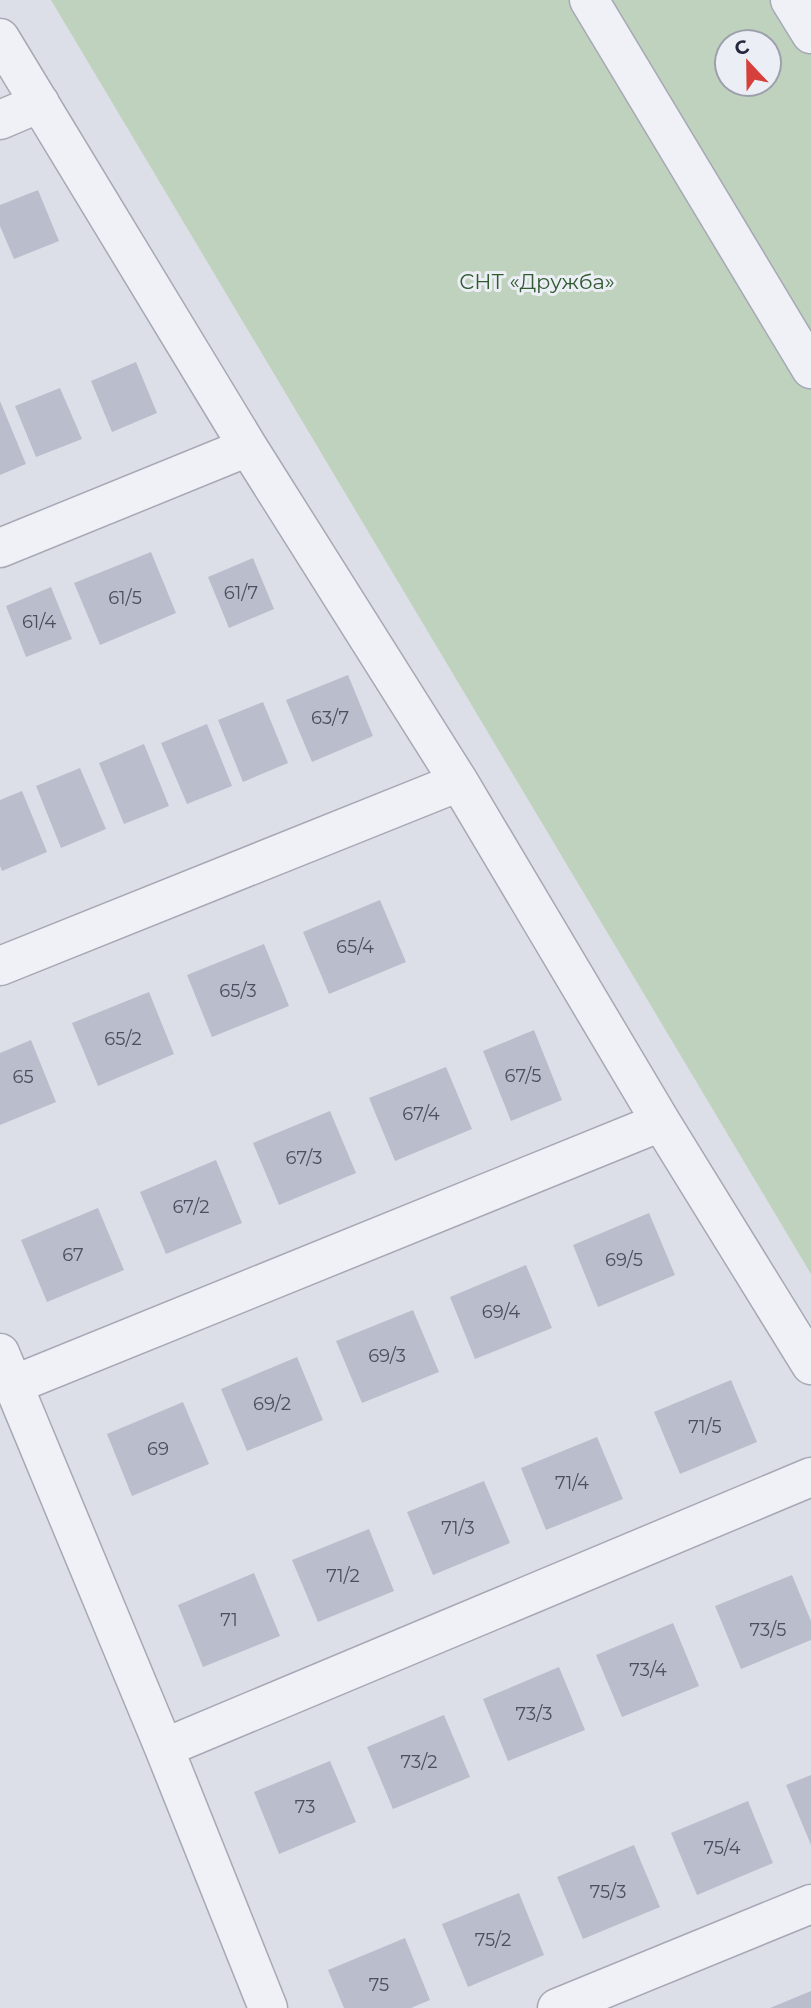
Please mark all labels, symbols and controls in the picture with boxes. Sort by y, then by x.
north arrow [713,28,783,98]
text: С [731,34,753,61]
park label: СНТ «Дружба» [459,269,615,294]
house number: 61/7 [224,582,258,604]
house number: 61/5 [108,587,142,609]
house number: 61/4 [22,611,56,633]
house number: 63/7 [311,707,349,729]
house number: 65/4 [336,936,374,958]
house number: 65/3 [219,980,257,1002]
house number: 65/2 [104,1028,142,1050]
house number: 67/5 [505,1065,541,1087]
house number: 65 [12,1066,34,1088]
house number: 67/4 [402,1103,440,1125]
house number: 67/3 [286,1147,322,1169]
house number: 67/2 [173,1196,209,1218]
house number: 67 [62,1244,84,1266]
house number: 69/5 [605,1249,643,1271]
house number: 69/4 [482,1301,520,1323]
house number: 69/3 [368,1345,406,1367]
house number: 69/2 [253,1393,291,1415]
house number: 71/5 [688,1416,722,1438]
house number: 69 [147,1438,169,1460]
house number: 71/4 [555,1472,589,1494]
house number: 71/3 [441,1517,475,1539]
house number: 71/2 [326,1565,360,1587]
house number: 71 [220,1609,238,1631]
house number: 73/5 [750,1619,786,1641]
house number: 73/4 [629,1659,667,1681]
house number: 73/3 [516,1703,552,1725]
house number: 73/2 [401,1751,437,1773]
house number: 73 [295,1796,315,1818]
house number: 75/4 [703,1837,741,1859]
house number: 75/3 [590,1881,626,1903]
house number: 75/2 [475,1929,511,1951]
house number: 75 [369,1974,389,1996]

